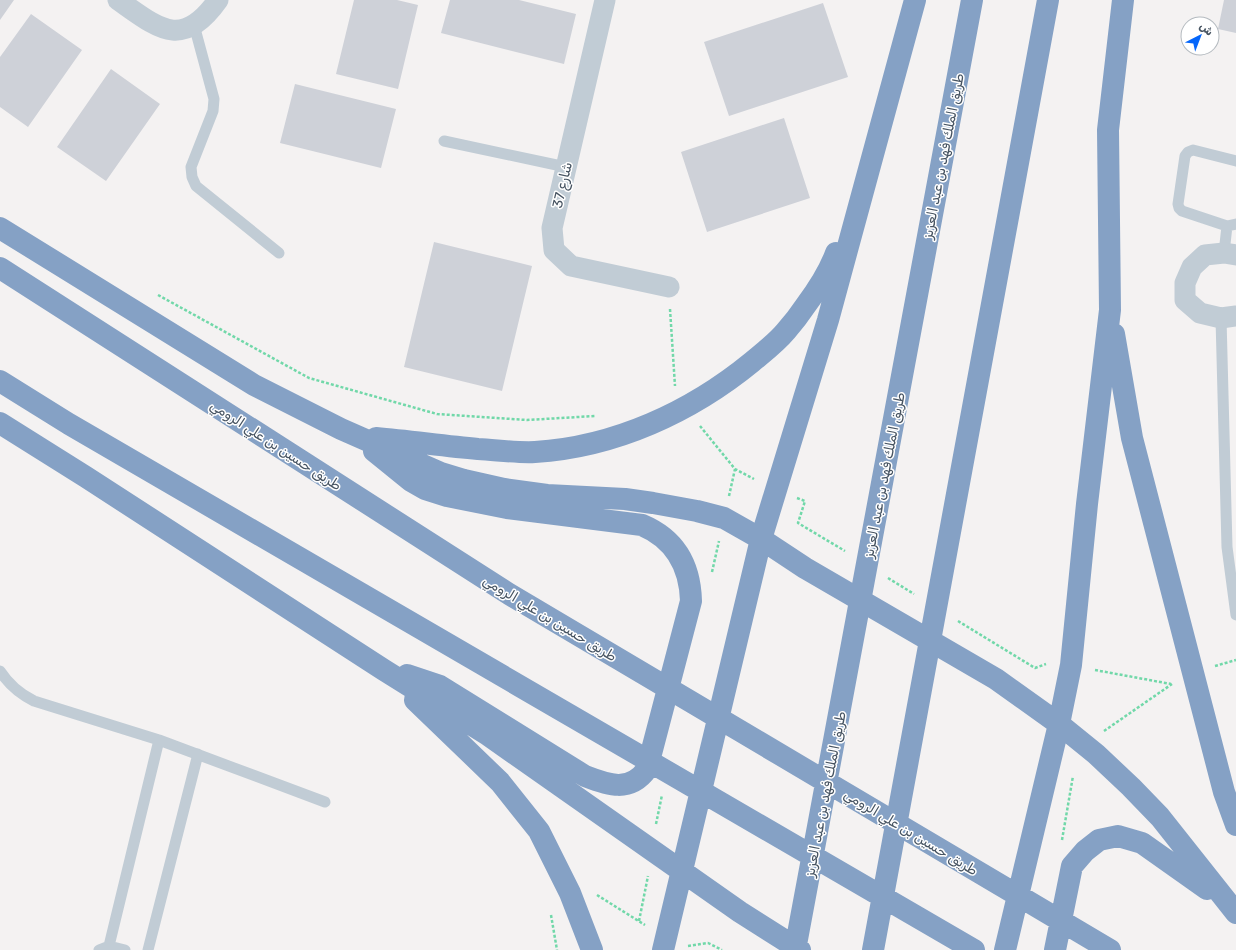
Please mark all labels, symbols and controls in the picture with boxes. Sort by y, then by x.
north arrow [1180,16,1220,56]
text: ش [1197,19,1216,38]
street label: طريق الملك فهد بن عبد العزيز [919,72,968,241]
street label: شارع 37 [549,160,578,210]
street label: طريق الملك فهد بن عبد العزيز [860,391,909,560]
street label: طريق حسين بن علي الرومي [206,397,345,496]
street label: طريق حسين بن علي الرومي [479,572,620,667]
street label: طريق الملك فهد بن عبد العزيز [801,710,850,879]
street label: طريق حسين بن علي الرومي [840,786,981,881]

